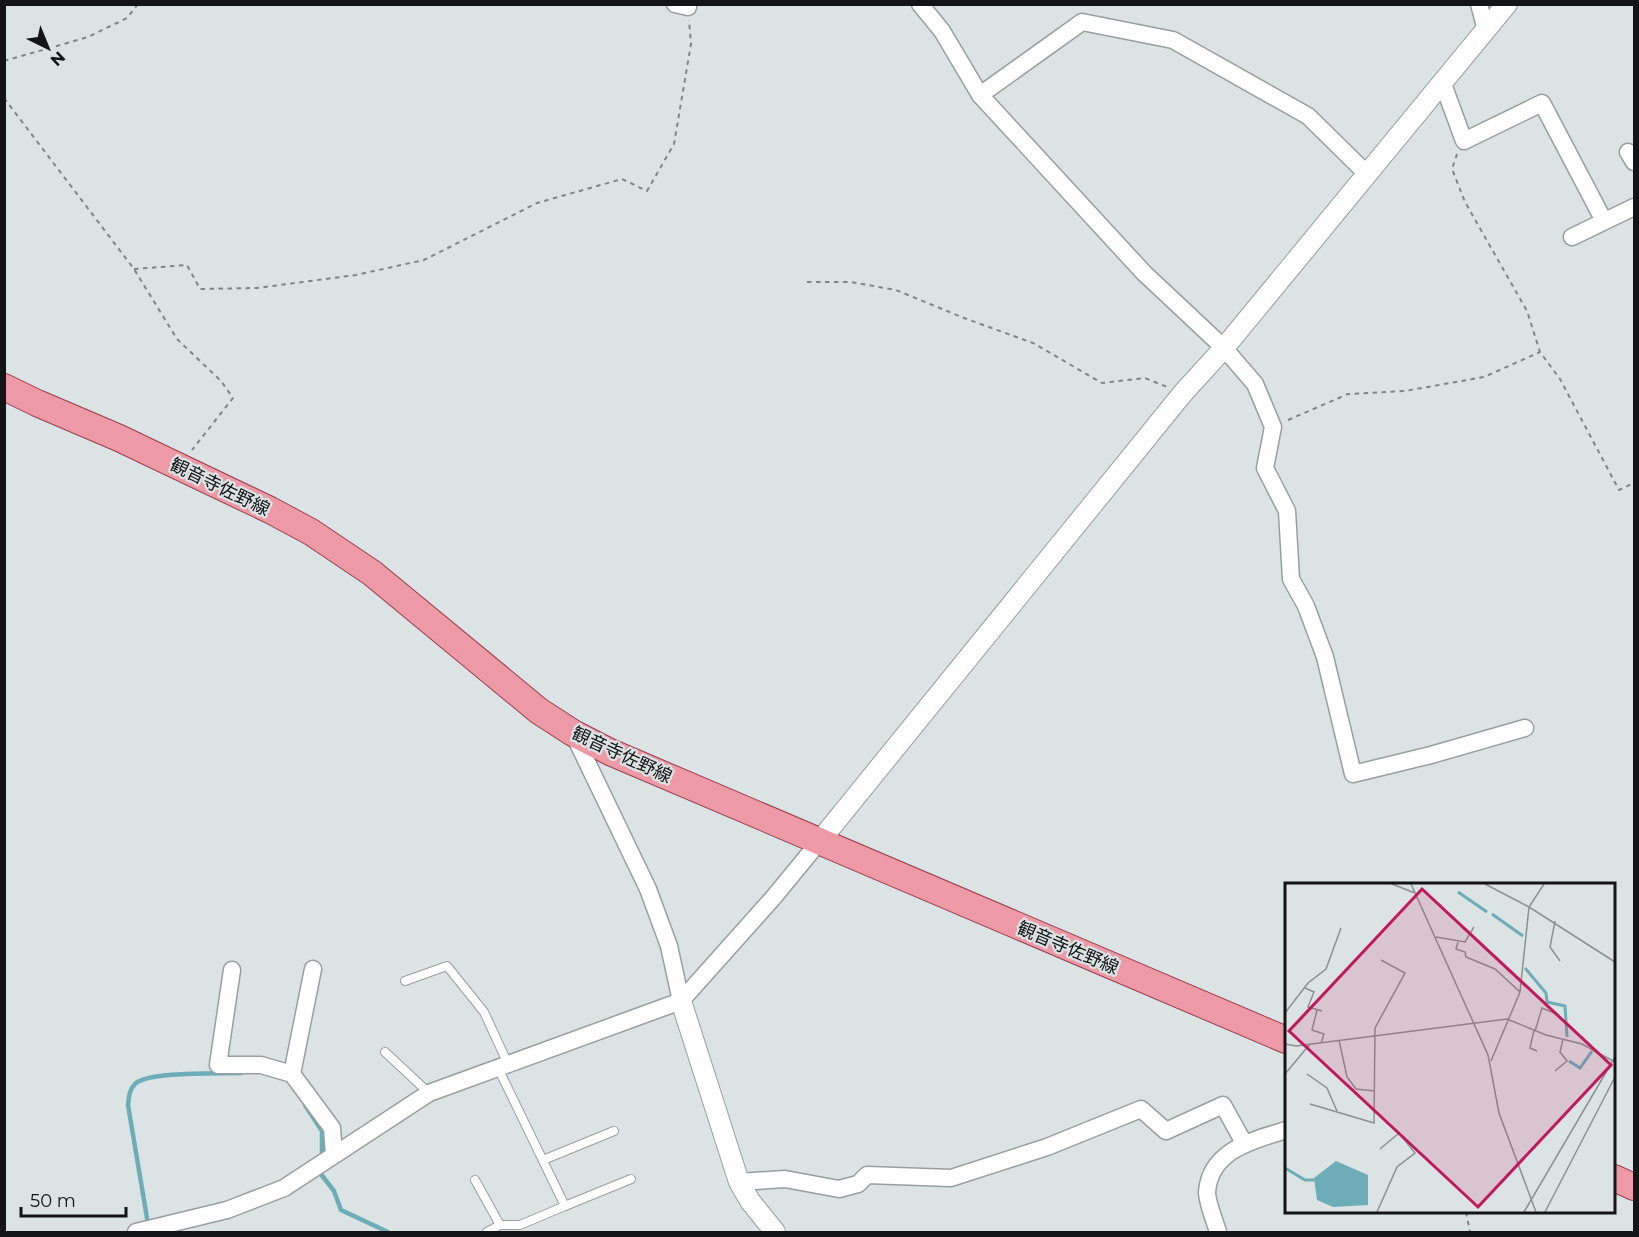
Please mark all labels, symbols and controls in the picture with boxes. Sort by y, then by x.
north arrow [18,18,78,78]
text: N [47,47,69,70]
street label: 観音寺佐野線 [167,453,273,521]
street label: 観音寺佐野線 [568,722,676,788]
inset map [1285,883,1615,1213]
street label: 観音寺佐野線 [1014,917,1122,979]
scale bar [21,1180,126,1218]
text: 50 m [30,1190,76,1212]

